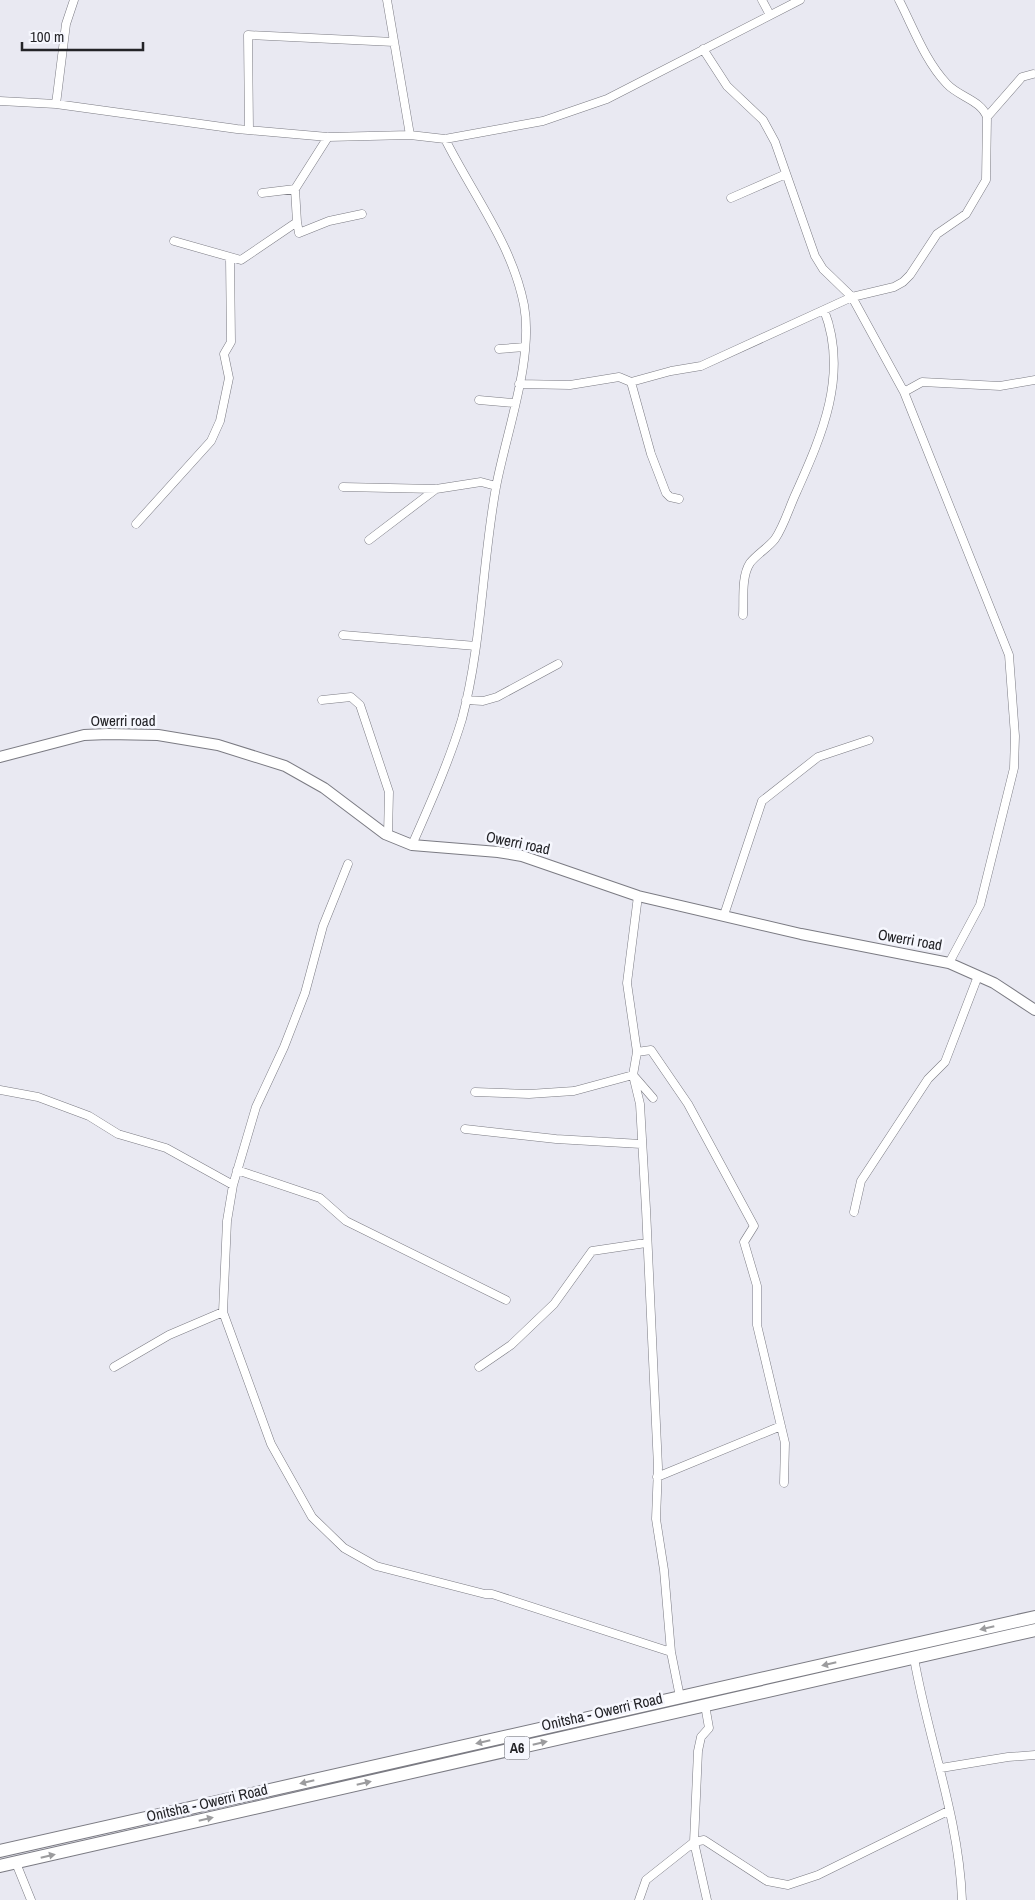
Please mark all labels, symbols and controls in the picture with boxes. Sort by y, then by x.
scale bar [22,20,144,52]
text: 100 m [30,26,64,47]
street label: Owerri road [91,710,155,731]
street label: Owerri road [484,825,552,860]
street label: Owerri road [876,924,944,955]
one-way arrow [980,1624,995,1632]
one-way arrow [821,1660,836,1668]
street label: Onitsha - Owerri Road [539,1687,665,1736]
road number: A6 [504,1736,530,1760]
one-way arrow [475,1738,490,1746]
one-way arrow [532,1739,547,1747]
street label: Onitsha - Owerri Road [144,1778,270,1827]
one-way arrow [300,1778,315,1786]
one-way arrow [357,1779,372,1787]
one-way arrow [198,1815,213,1823]
one-way arrow [40,1852,55,1860]

